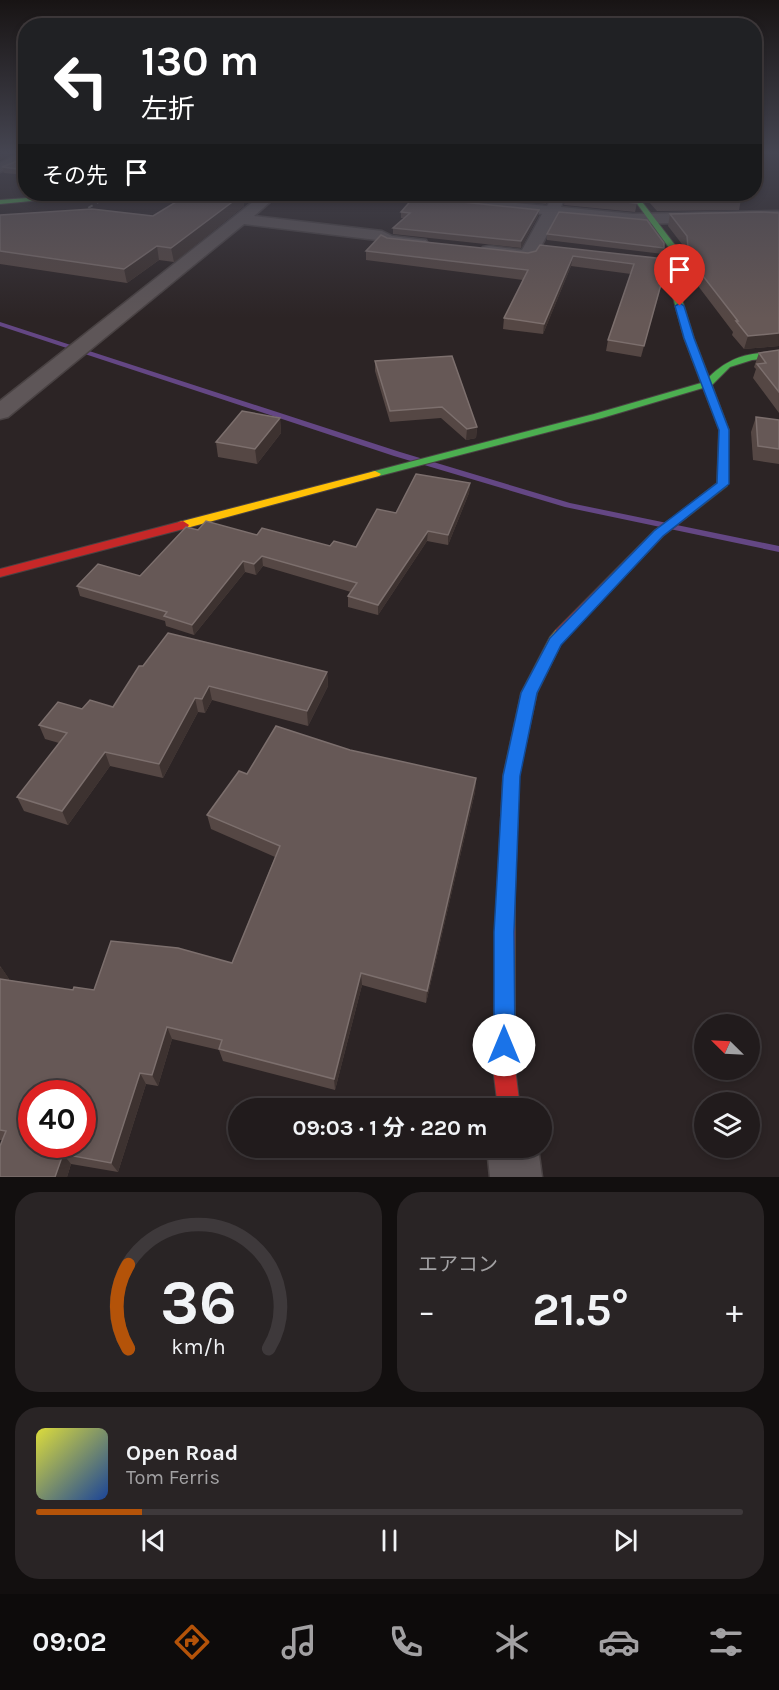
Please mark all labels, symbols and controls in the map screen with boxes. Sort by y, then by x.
text: 130 m [141,36,259,86]
icon: left [42,42,120,120]
text: 左折 [141,93,195,125]
icon: arrive [120,156,153,189]
text: その先 [42,163,108,189]
pin [654,244,705,306]
icon: arrive [663,253,696,286]
position arrow [472,1013,536,1077]
north arrow [694,1014,760,1080]
map controls [694,1014,760,1158]
speed limit sign: 40 [18,1080,96,1158]
button: layers [694,1092,760,1158]
text: 09:03 · 1 分 · 220 m [293,1115,487,1141]
text: エアコン [418,1253,498,1276]
text: 36 [160,1266,237,1339]
text: 21.5° [532,1284,629,1336]
text: − [418,1292,435,1330]
text: + [726,1292,743,1330]
text: km/h [171,1334,226,1359]
text: Open Road [126,1440,238,1466]
text: Tom Ferris [126,1466,220,1489]
icon: previous [137,1524,170,1557]
icon: pause [373,1524,406,1557]
icon: next [609,1524,642,1557]
icon: directions [171,1621,213,1663]
icon: music [278,1621,320,1663]
icon: phone [385,1621,427,1663]
icon: climate [491,1621,533,1663]
icon: car [598,1621,640,1663]
icon: filters [705,1621,747,1663]
text: 09:02 [32,1626,107,1658]

